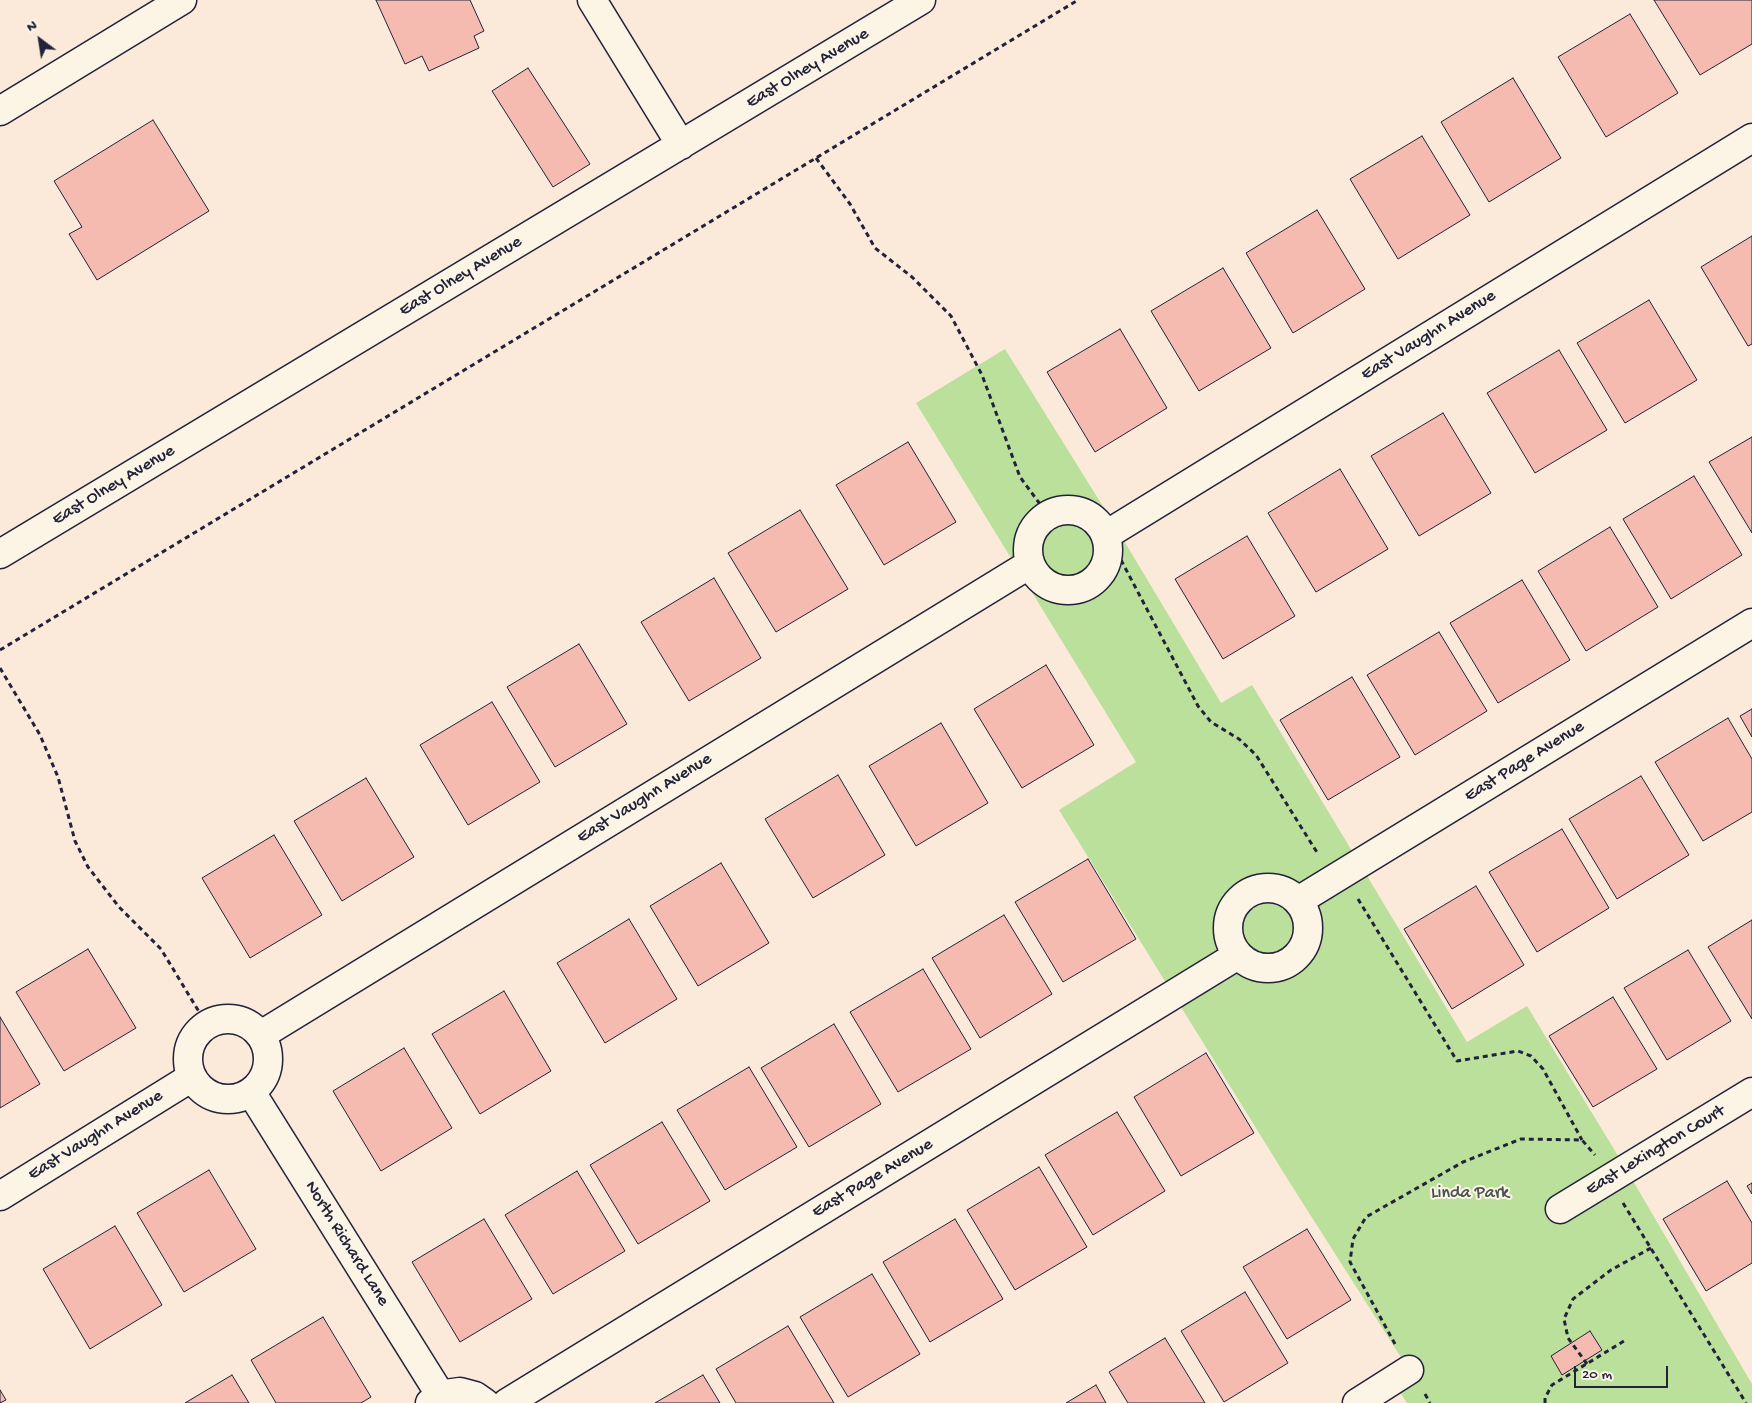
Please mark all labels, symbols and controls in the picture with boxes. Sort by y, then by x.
north arrow [15,15,65,65]
text: N [24,17,40,36]
street label: East Olney Avenue [743,24,873,114]
street label: East Olney Avenue [396,232,526,322]
street label: East Vaughn Avenue [1358,286,1500,386]
street label: East Olney Avenue [49,441,179,531]
street label: East Page Avenue [1461,716,1589,808]
street label: East Vaughn Avenue [574,749,716,849]
street label: East Vaughn Avenue [25,1086,167,1186]
street label: East Lexington Court [1583,1101,1729,1201]
street label: East Page Avenue [809,1134,937,1224]
street label: North Richard Lane [299,1177,393,1311]
park label: Linda Park [1431,1183,1509,1205]
scale bar [1577,1356,1671,1388]
text: 20 m [1582,1366,1612,1384]

